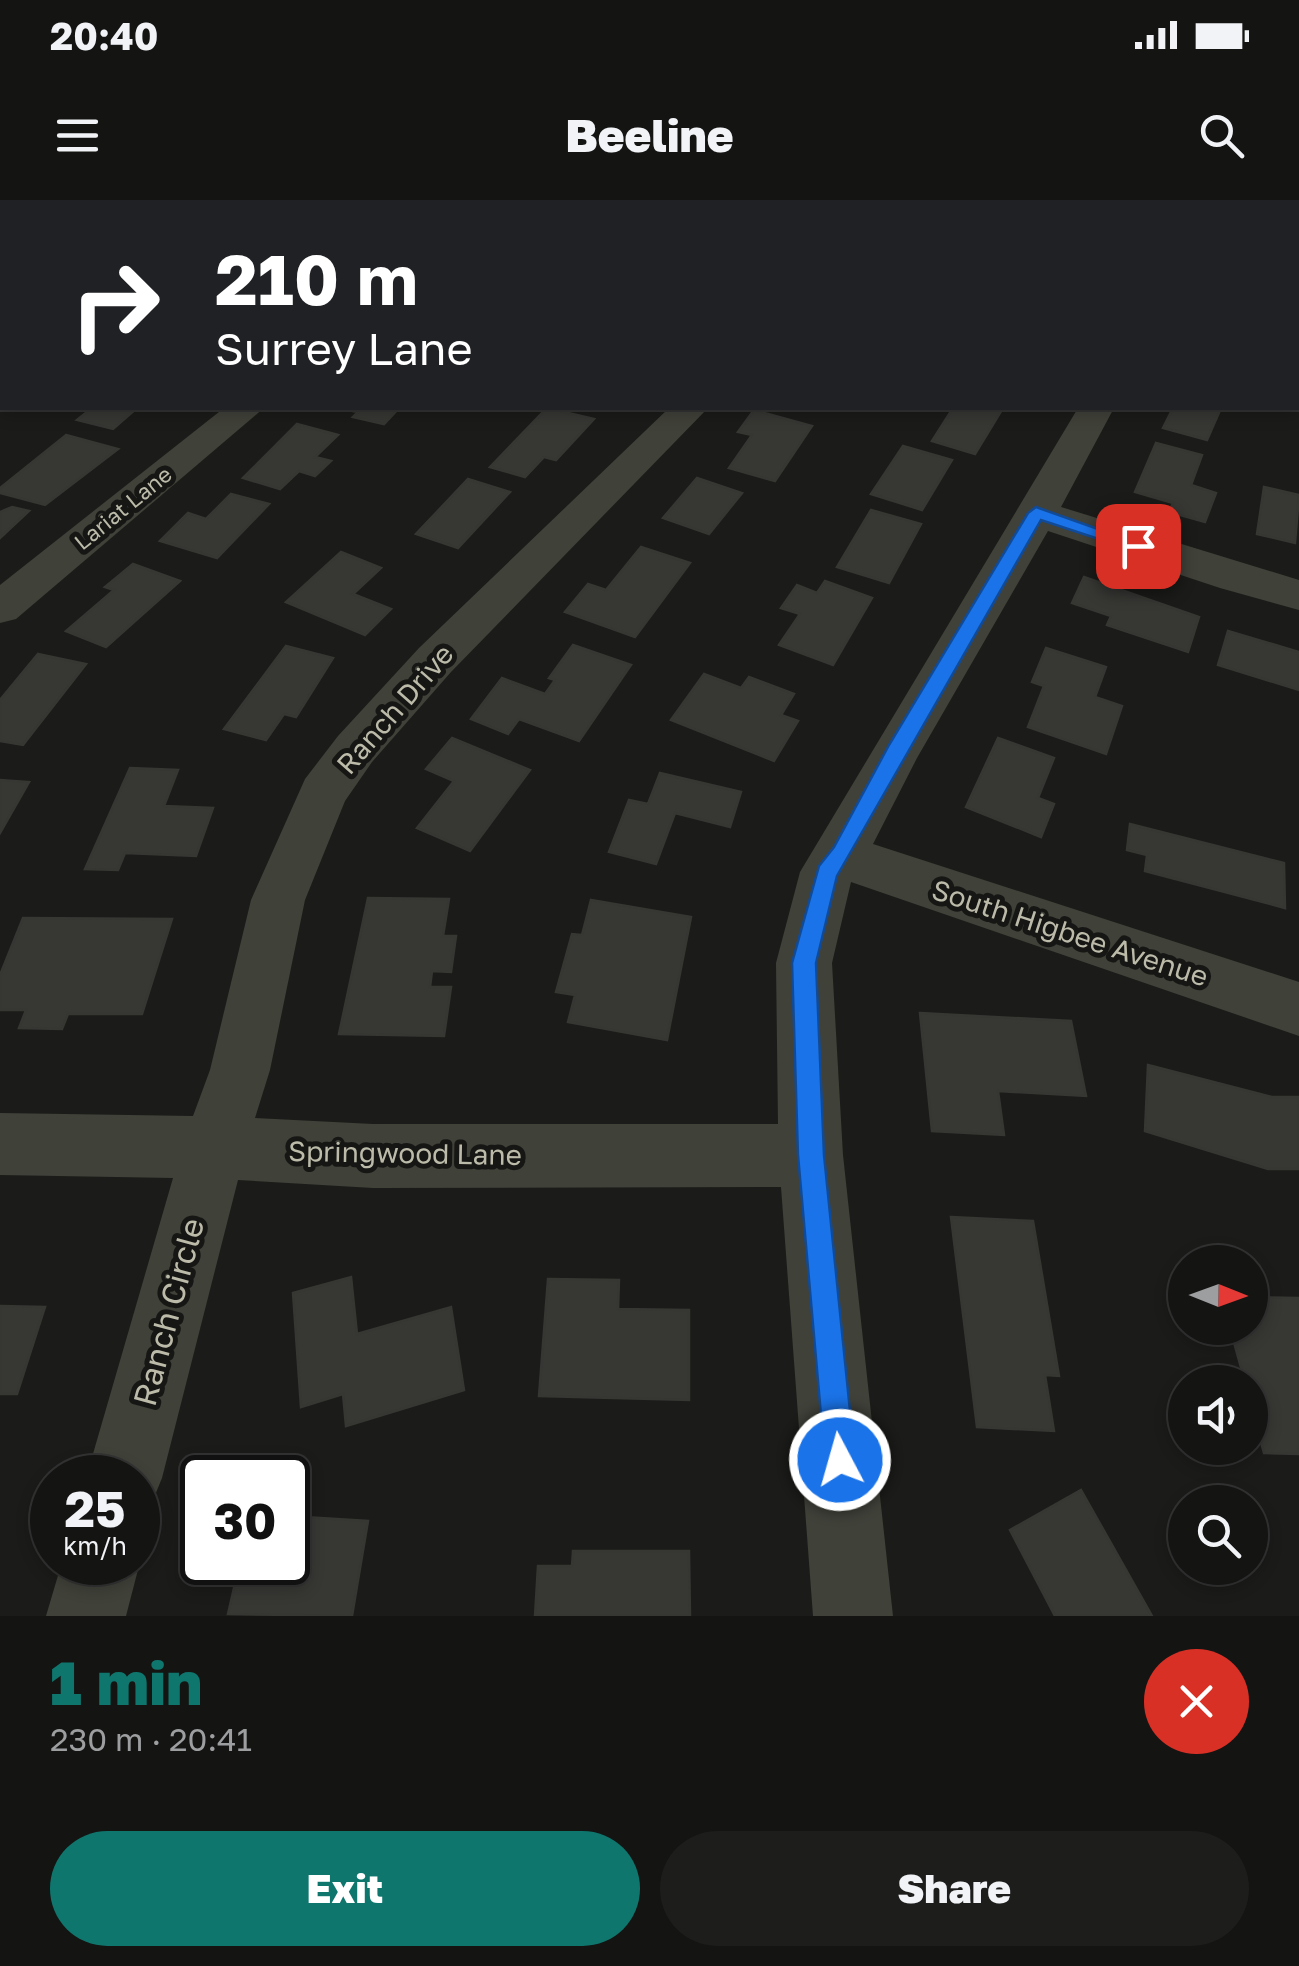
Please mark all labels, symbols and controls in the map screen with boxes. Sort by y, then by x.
text: 20:40 [50,13,159,58]
icon: menu [50,108,105,163]
text: Beeline [565,108,734,162]
icon: search [1194,108,1249,163]
text: 210 m [215,236,418,320]
icon: right [50,240,180,370]
text: Surrey Lane [215,321,473,375]
street label: Lariat Lane [68,460,177,555]
pin [1096,504,1181,589]
icon: arrive [1111,519,1166,574]
street label: Ranch Drive [329,637,460,780]
street label: South Higbee Avenue [928,872,1213,993]
street label: Springwood Lane [288,1134,522,1171]
street label: Ranch Circle [125,1214,211,1410]
north arrow [1168,1245,1268,1345]
map controls [1168,1245,1268,1585]
button: sound [1168,1365,1268,1465]
position arrow [788,1408,892,1512]
speed limit sign: 30 [180,1455,310,1585]
text: 25 [64,1478,125,1538]
button: search [1168,1485,1268,1585]
text: km/h [63,1530,127,1561]
text: 1 min [50,1646,202,1718]
button: close [1144,1649,1249,1754]
text: 230 m · 20:41 [50,1720,252,1758]
button: Exit [50,1831,640,1946]
button: Share [660,1831,1249,1946]

